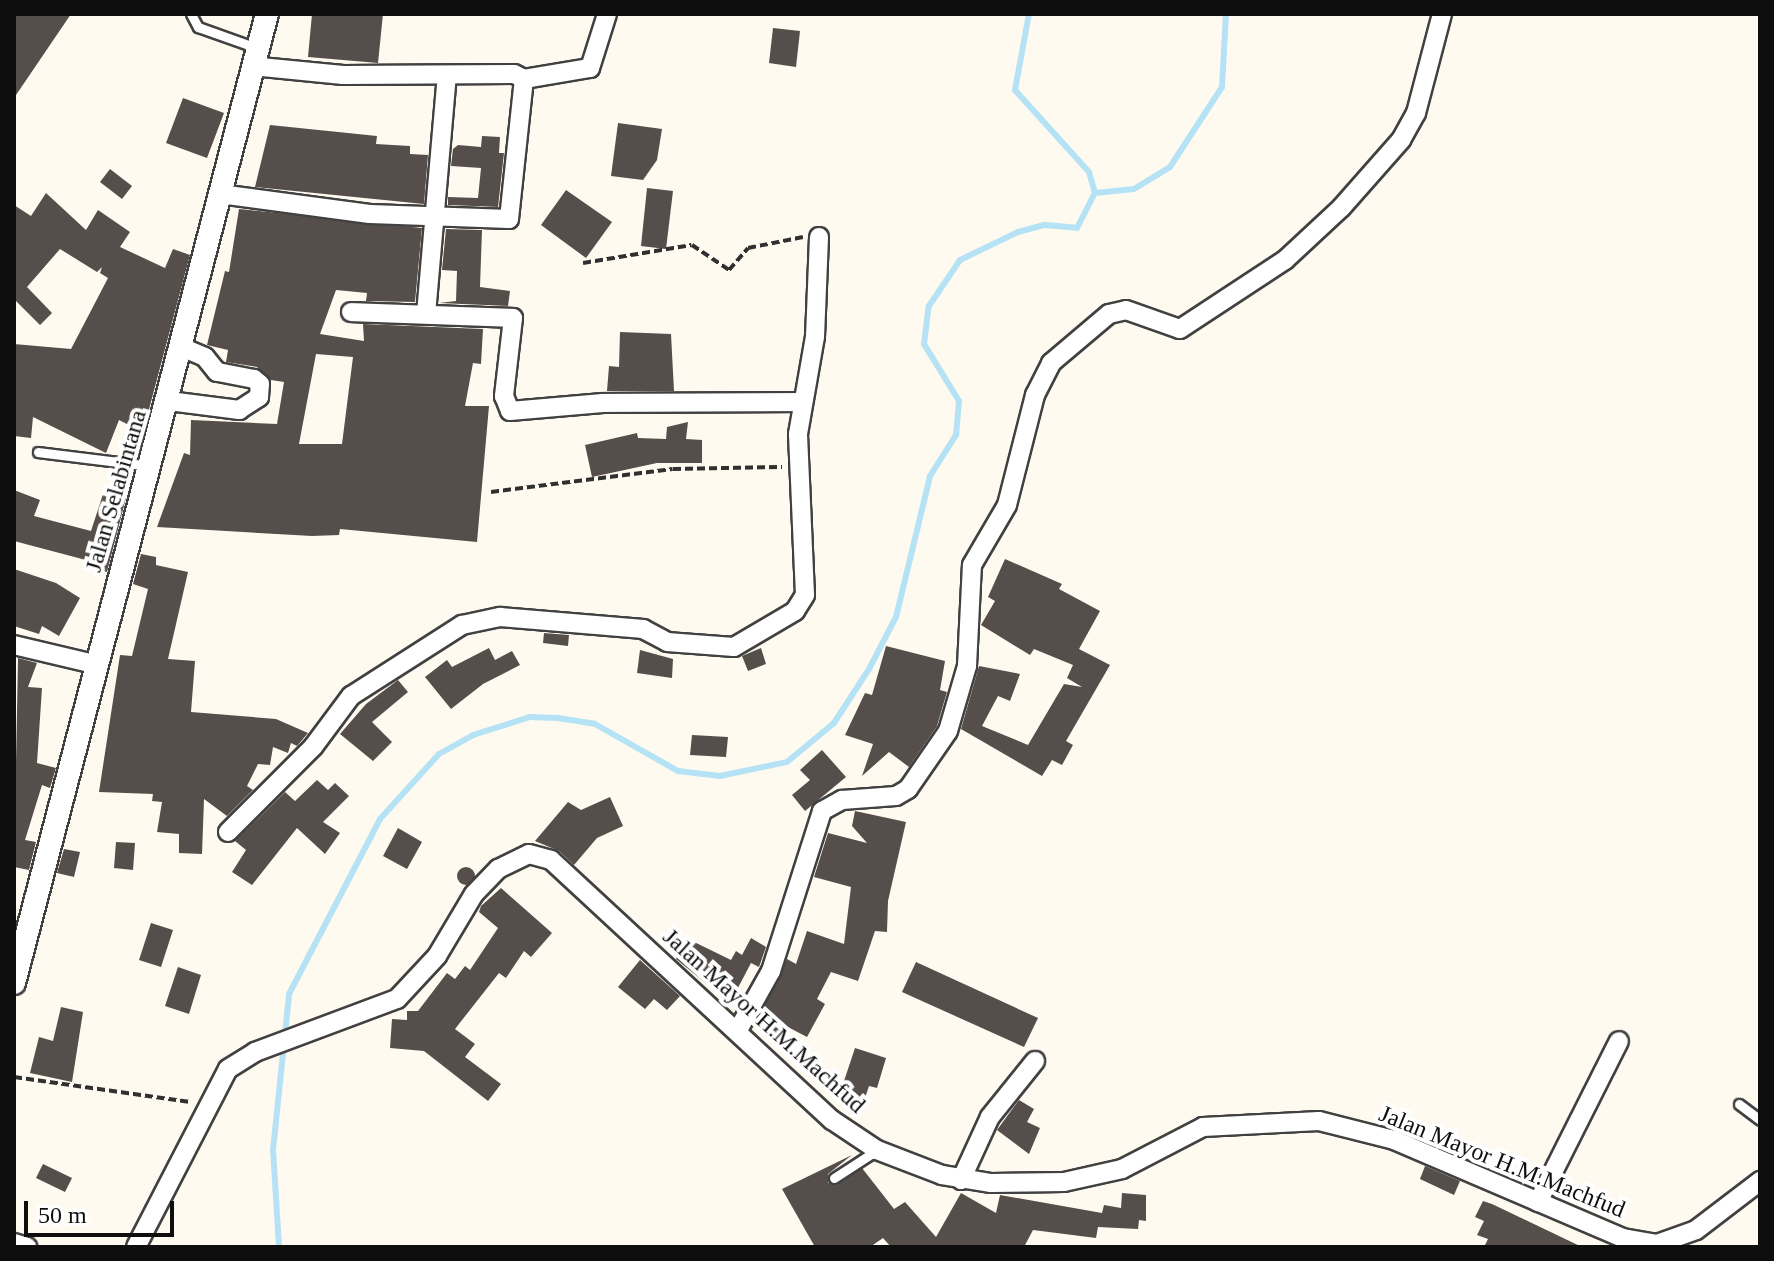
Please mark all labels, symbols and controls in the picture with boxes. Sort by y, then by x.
street label: Jalan Selabintana [79,407,153,575]
street label: Jalan Mayor H.M.Machfud [657,922,871,1120]
street label: Jalan Mayor H.M.Machfud [1375,1099,1629,1225]
scale bar [28,1185,178,1235]
text: 50 m [38,1202,87,1228]

